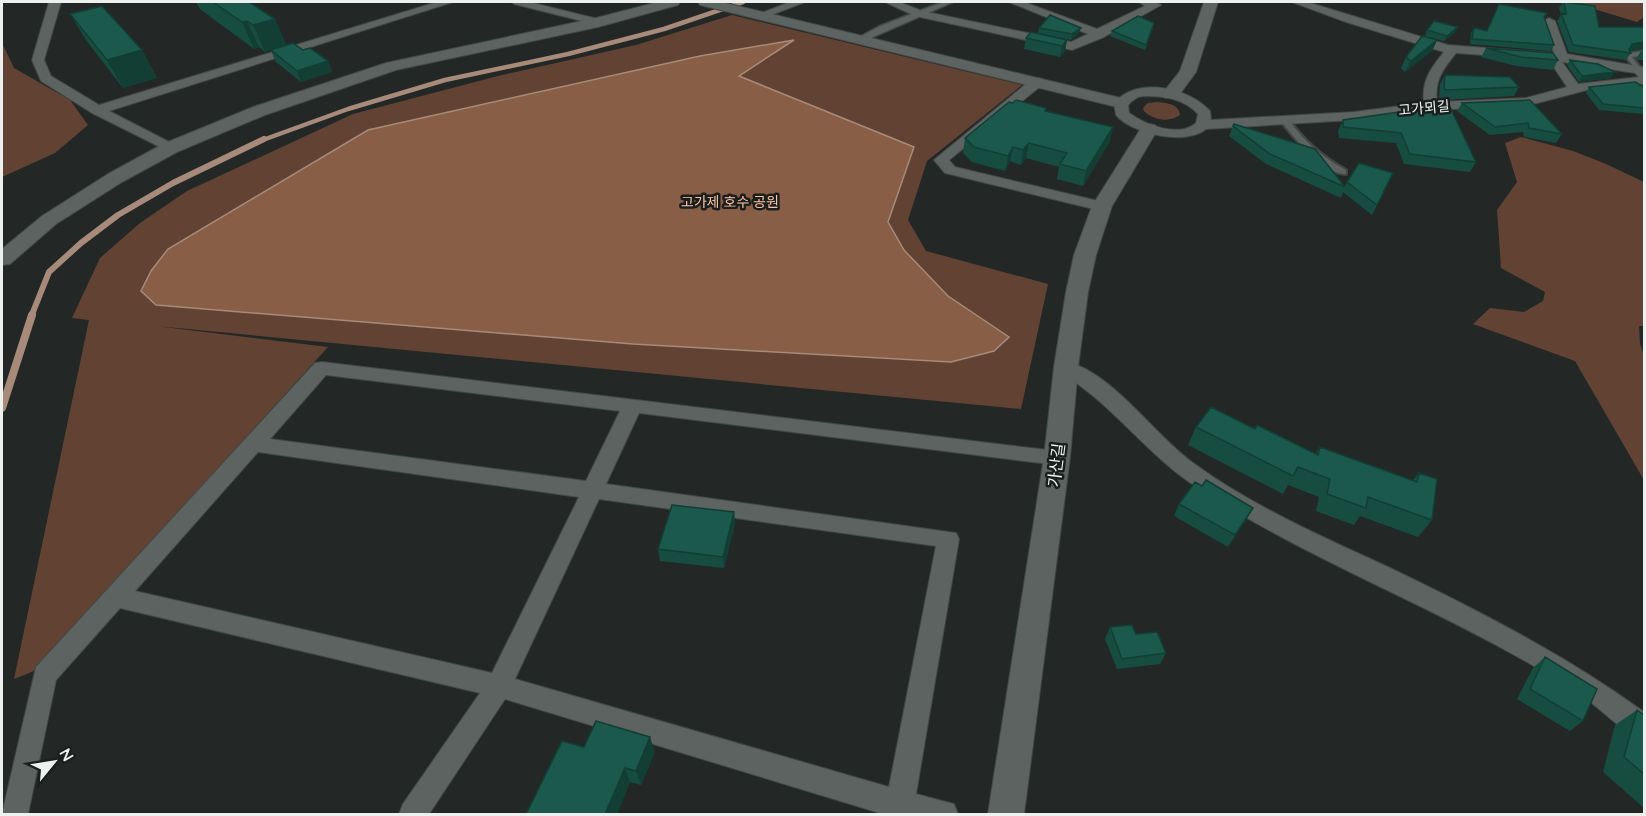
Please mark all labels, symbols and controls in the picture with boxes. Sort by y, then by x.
street label: 고가뫼길 [1398,97,1450,119]
park label: 고가제 호수 공원 [681,193,779,211]
street label: 가산길 [1043,442,1069,488]
north arrow [24,732,84,792]
text: N [55,744,79,765]

